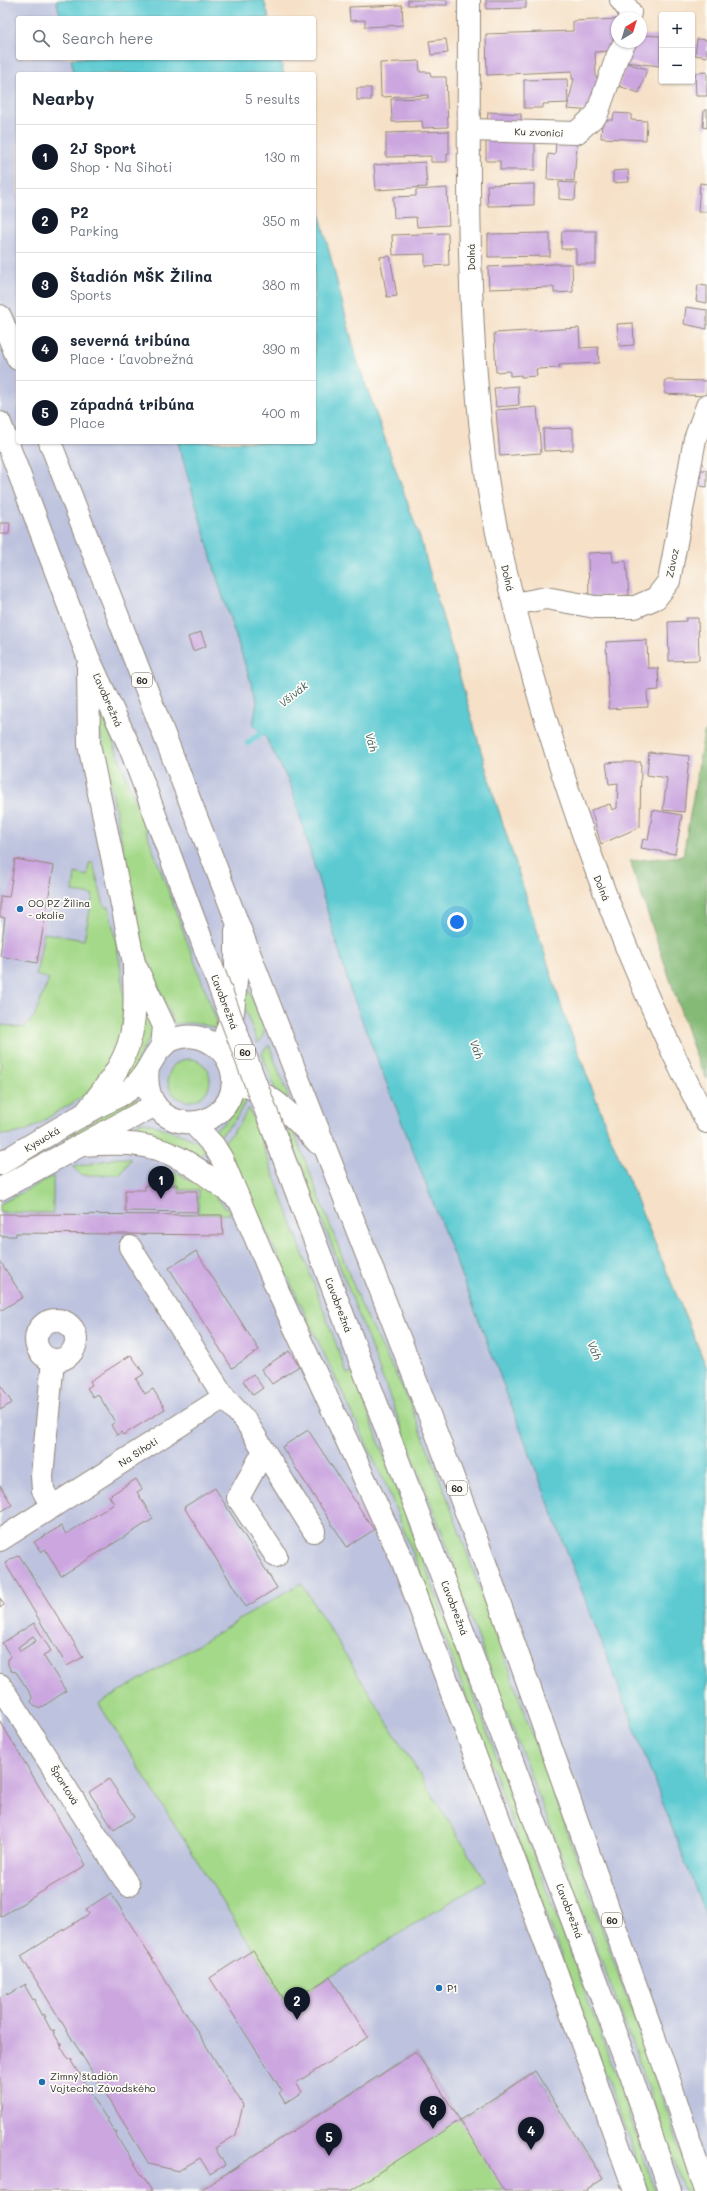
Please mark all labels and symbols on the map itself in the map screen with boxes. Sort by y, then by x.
north arrow [611,12,647,48]
street label: Ku zvonici [514,124,564,140]
street label: Dolná [464,243,478,271]
street label: Závoz [662,547,682,579]
street label: Dolná [498,563,518,593]
street label: Ľavobrežná [90,671,126,729]
road number: 60 [132,673,152,687]
water label: Všivák [275,678,311,710]
water label: Váh [362,731,382,753]
street label: Dolná [590,873,614,903]
place label: OO PZ Žilina - okolie [28,896,90,922]
marker: OO PZ Žilina - okolie [15,904,25,914]
your location [447,912,467,932]
street label: Ľavobrežná [208,973,242,1031]
water label: Váh [467,1037,487,1061]
road number: 60 [235,1045,255,1059]
street label: Kysucká [22,1123,62,1155]
pin: 1 [148,1166,174,1199]
street label: Ľavobrežná [322,1276,356,1334]
water label: Váh [584,1338,606,1362]
street label: Na Sihoti [116,1434,160,1470]
road number: 60 [447,1481,467,1495]
street label: Ľavobrežná [438,1579,472,1637]
street label: Športová [47,1763,83,1807]
street label: Ľavobrežná [553,1882,587,1940]
road number: 60 [602,1913,622,1927]
place label: P1 [447,1981,458,1995]
marker: P1 [434,1983,444,1993]
pin: 2 [284,1987,310,2020]
place label: Zimný štadión Vojtecha Závodského [50,2069,156,2095]
marker: Zimný štadión Vojtecha Závodského [37,2077,47,2087]
pin: 3 [420,2096,446,2129]
pin: 4 [518,2117,544,2150]
pin: 5 [316,2123,342,2156]

